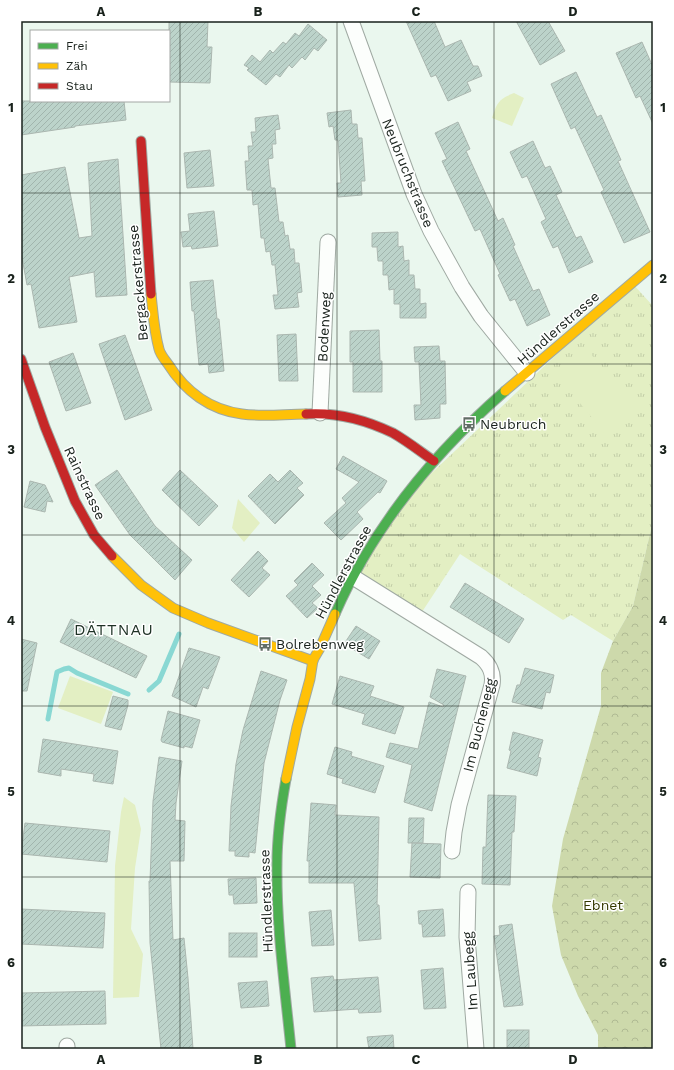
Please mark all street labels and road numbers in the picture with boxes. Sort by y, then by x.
street label: Neubruchstrasse [379,116,437,230]
street label: Bergackerstrasse [125,224,151,342]
street label: Hündlerstrasse [514,288,602,368]
street label: Bodenweg [314,291,334,362]
street label: Rainstrasse [61,444,109,522]
street label: Hündlerstrasse [312,523,374,621]
street label: Im Buchenegg [460,676,499,774]
street label: Hündlerstrasse [256,849,276,953]
street label: Im Laubegg [459,931,481,1011]

